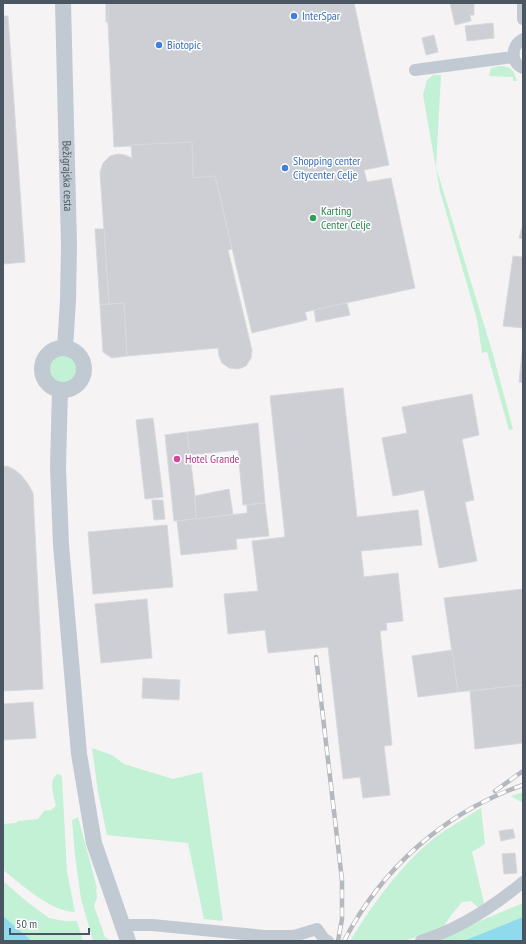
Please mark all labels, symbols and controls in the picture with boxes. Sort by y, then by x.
place label: InterSpar [302,8,341,23]
marker: InterSpar [289,11,299,21]
place label: Biotopic [167,37,202,52]
marker: Biotopic [154,40,164,50]
street label: Bežigrajska cesta [59,140,76,212]
place label: Shopping center Citycenter Celje [293,153,361,182]
marker: Shopping center Citycenter Celje [280,163,290,173]
place label: Karting Center Celje [321,203,371,232]
marker: Karting Center Celje [308,213,318,223]
place label: Hotel Grande [185,451,240,466]
marker: Hotel Grande [172,454,182,464]
scale bar [10,910,89,936]
text: 50 m [16,916,37,931]

